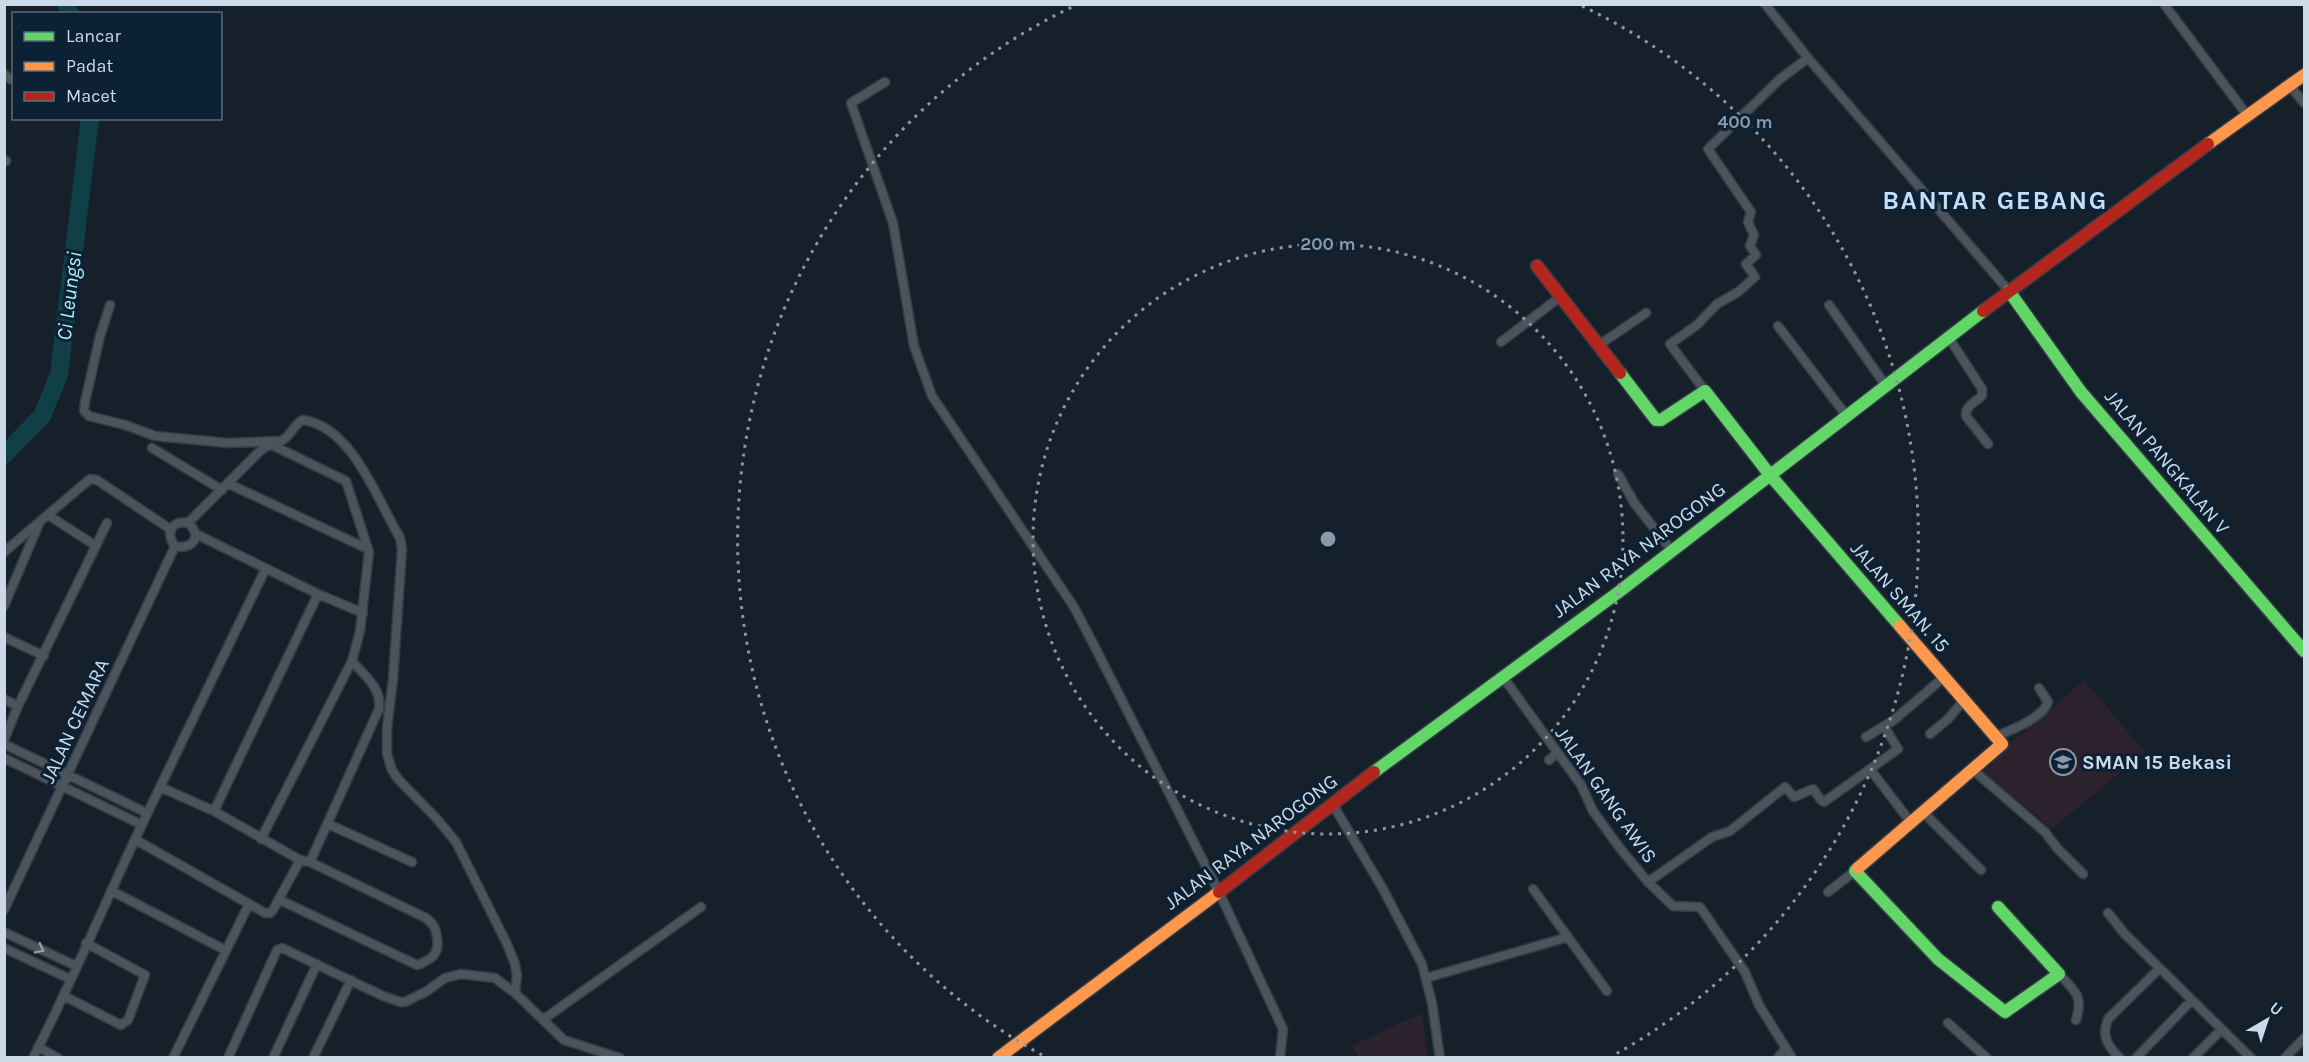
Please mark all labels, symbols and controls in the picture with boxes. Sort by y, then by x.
legend [12,12,222,120]
text: Lancar [66,25,121,47]
text: Padat [66,55,113,77]
text: Macet [66,85,117,107]
text: 400 m [1717,111,1773,133]
district label: BANTAR GEBANG [1882,185,2108,216]
text: 200 m [1300,233,1356,255]
water label: Ci Leungsi [52,250,86,342]
street label: JALAN PANGKALAN V [2100,385,2234,539]
street label: JALAN RAYA NAROGONG [1548,477,1730,623]
centre of rings [1318,529,1338,549]
street label: JALAN SMAN. 15 [1846,537,1954,657]
street label: JALAN CEMARA [36,655,114,787]
street label: JALAN GANG AWIS [1550,722,1662,868]
school or university icon: SMAN 15 Bekasi [2048,747,2078,777]
place label: SMAN 15 Bekasi [2082,751,2232,774]
street label: JALAN RAYA NAROGONG [1160,769,1342,915]
one-way arrow [34,942,45,953]
north arrow [2237,990,2297,1050]
text: U [2266,998,2286,1020]

